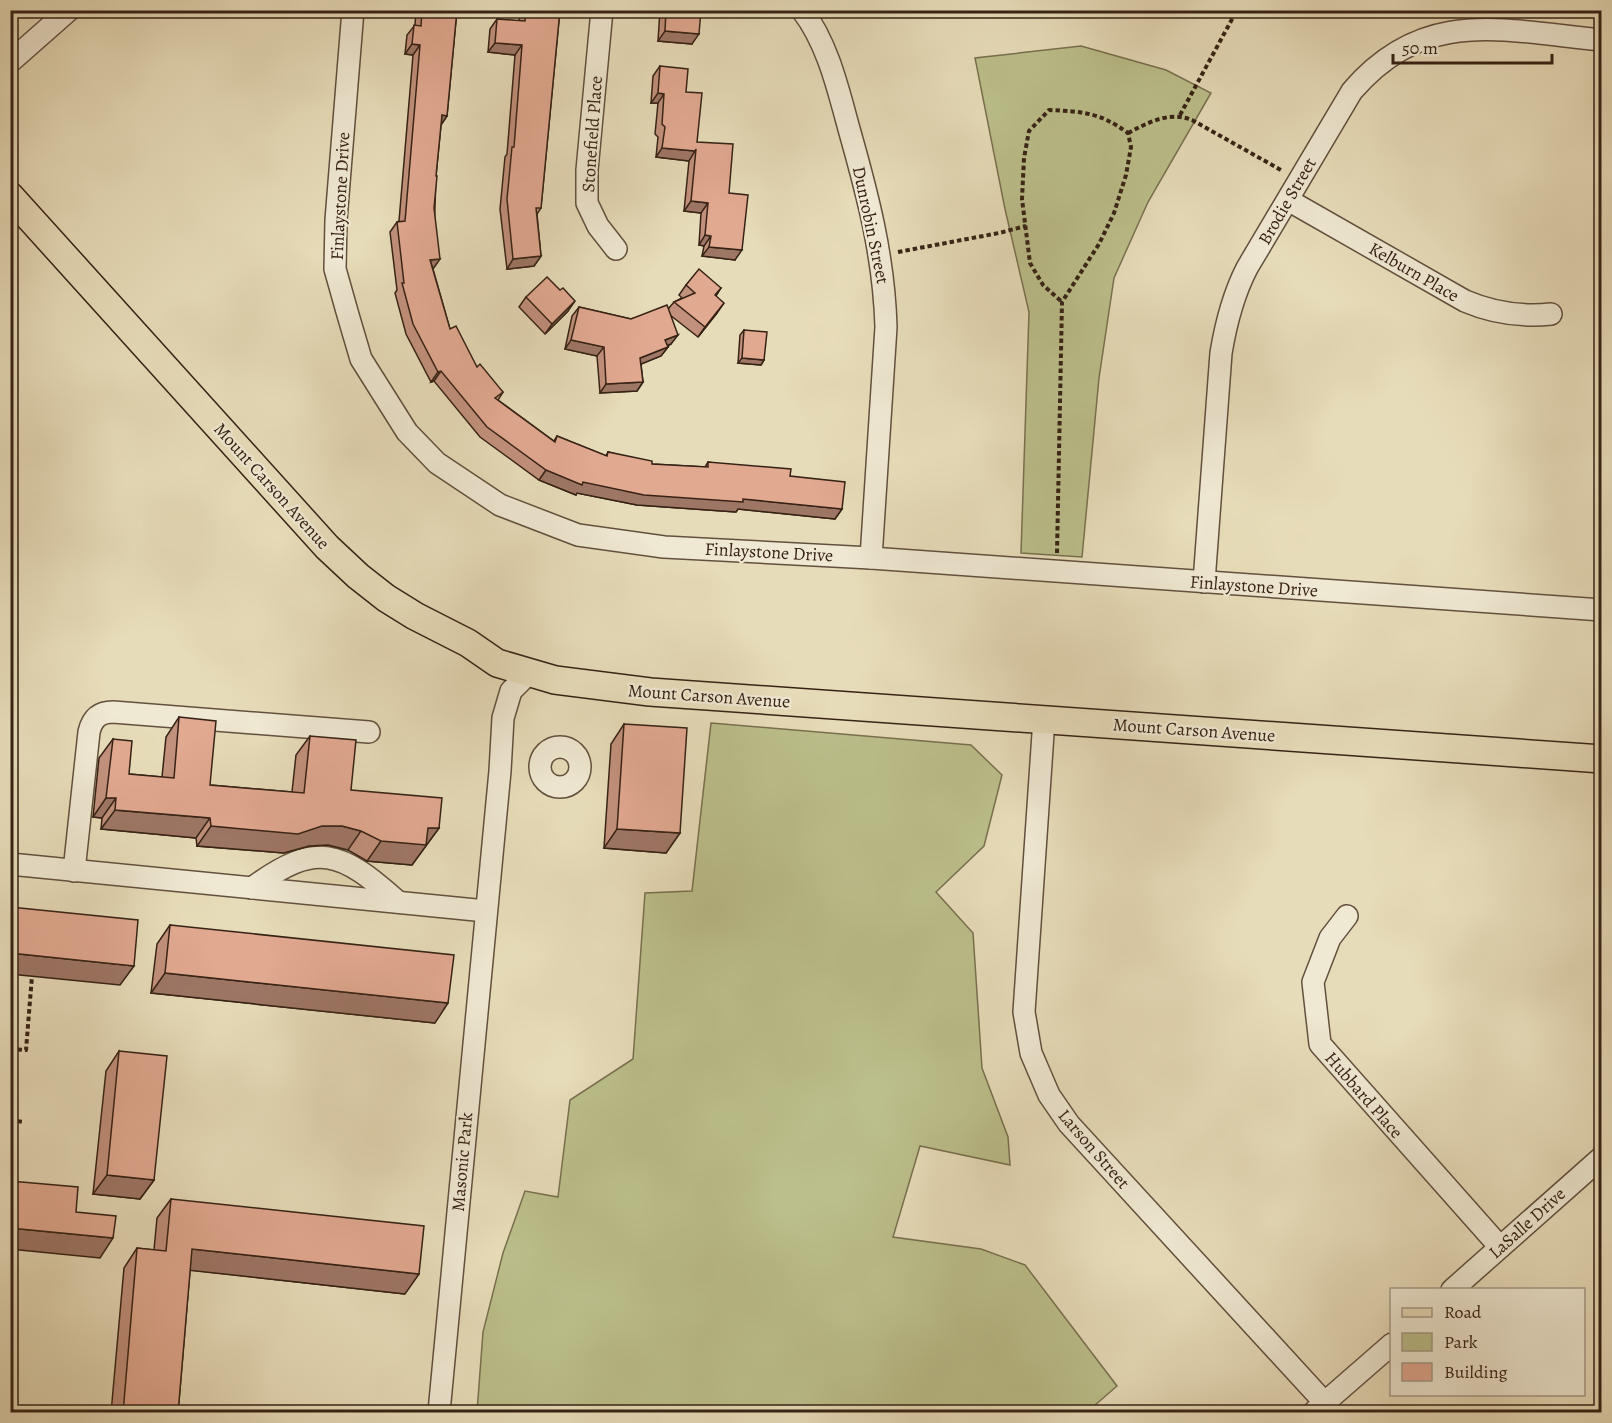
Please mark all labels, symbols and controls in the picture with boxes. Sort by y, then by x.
scale bar [1393,27,1552,65]
text: 50 m [1402,36,1438,60]
street label: Stonefield Place [576,75,608,193]
street label: Finlaystone Drive [325,131,355,261]
street label: Brodie Street [1252,153,1322,249]
street label: Dunrobin Street [847,164,895,286]
street label: Kelburn Place [1364,236,1464,308]
street label: Mount Carson Avenue [209,417,335,555]
street label: Finlaystone Drive [704,537,834,567]
street label: Finlaystone Drive [1189,570,1319,602]
street label: Mount Carson Avenue [627,678,791,714]
street label: Mount Carson Avenue [1112,712,1276,748]
street label: Hubbard Place [1319,1046,1409,1144]
street label: Larson Street [1053,1104,1135,1194]
street label: Masonic Park [446,1111,478,1213]
street label: LaSalle Drive [1483,1182,1571,1264]
legend [1390,1288,1585,1396]
text: Road [1444,1300,1482,1324]
text: Park [1444,1330,1478,1354]
text: Building [1444,1360,1508,1384]

